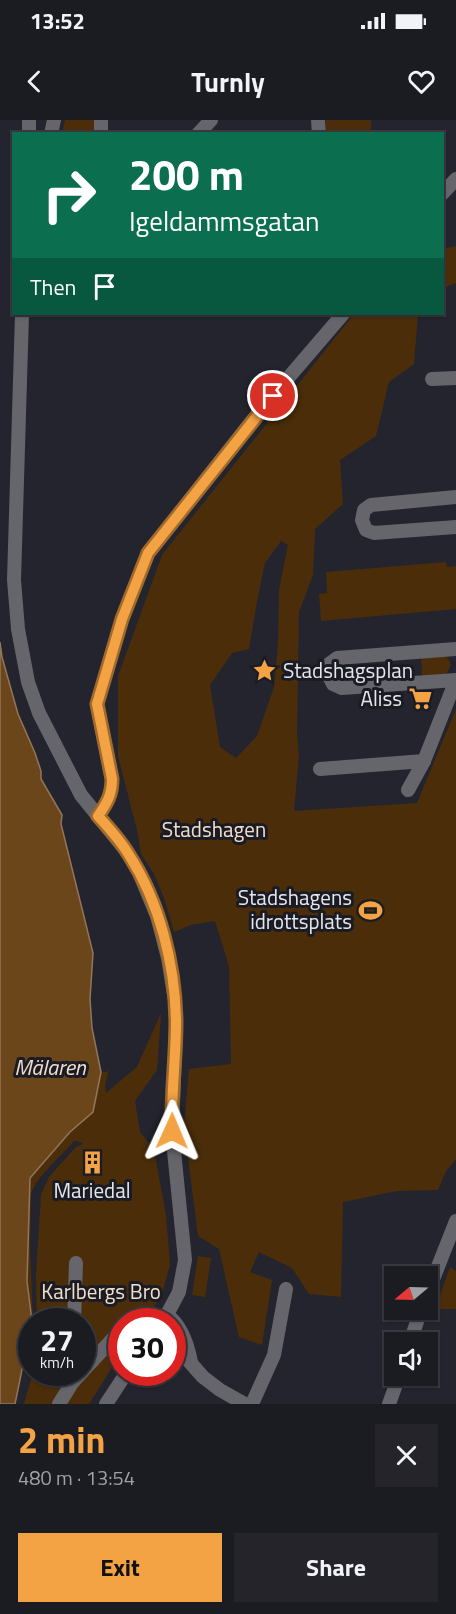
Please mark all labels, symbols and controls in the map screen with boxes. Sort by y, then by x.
text: 13:52 [30,4,85,38]
text: Turnly [191,61,265,102]
icon: back [18,65,51,98]
icon: heart [405,65,438,98]
text: 200 m [129,142,244,206]
icon: right [30,156,108,234]
text: Igeldammsgatan [129,200,319,241]
text: Then [30,270,76,304]
icon: arrive [88,270,121,303]
pin [247,370,298,421]
icon: arrive [256,379,289,412]
place label: Stadshagsplan [283,654,413,686]
place icon: Stadshagsplan [252,658,278,684]
place label: Aliss [361,682,402,714]
supermarket icon: Aliss [407,686,433,712]
park label: Stadshagen [162,813,266,845]
place label: Stadshagens idrottsplats [238,881,352,937]
sports icon: Stadshagens idrottsplats [357,897,383,923]
water label: Mälaren [14,1050,87,1084]
position arrow [140,1099,204,1163]
building icon: Mariedal [79,1150,105,1176]
place label: Mariedal [53,1174,131,1206]
north arrow [384,1266,438,1320]
map controls [384,1266,438,1386]
park label: Karlbergs Bro [41,1275,161,1307]
speed limit sign: 30 [108,1308,186,1386]
text: 27 [40,1317,74,1363]
button: sound [384,1332,438,1386]
text: km/h [40,1351,74,1374]
text: 2 min [18,1412,105,1467]
button: close [375,1424,438,1487]
text: 480 m · 13:54 [18,1462,135,1493]
button: Exit [18,1533,222,1602]
button: Share [234,1533,438,1602]

